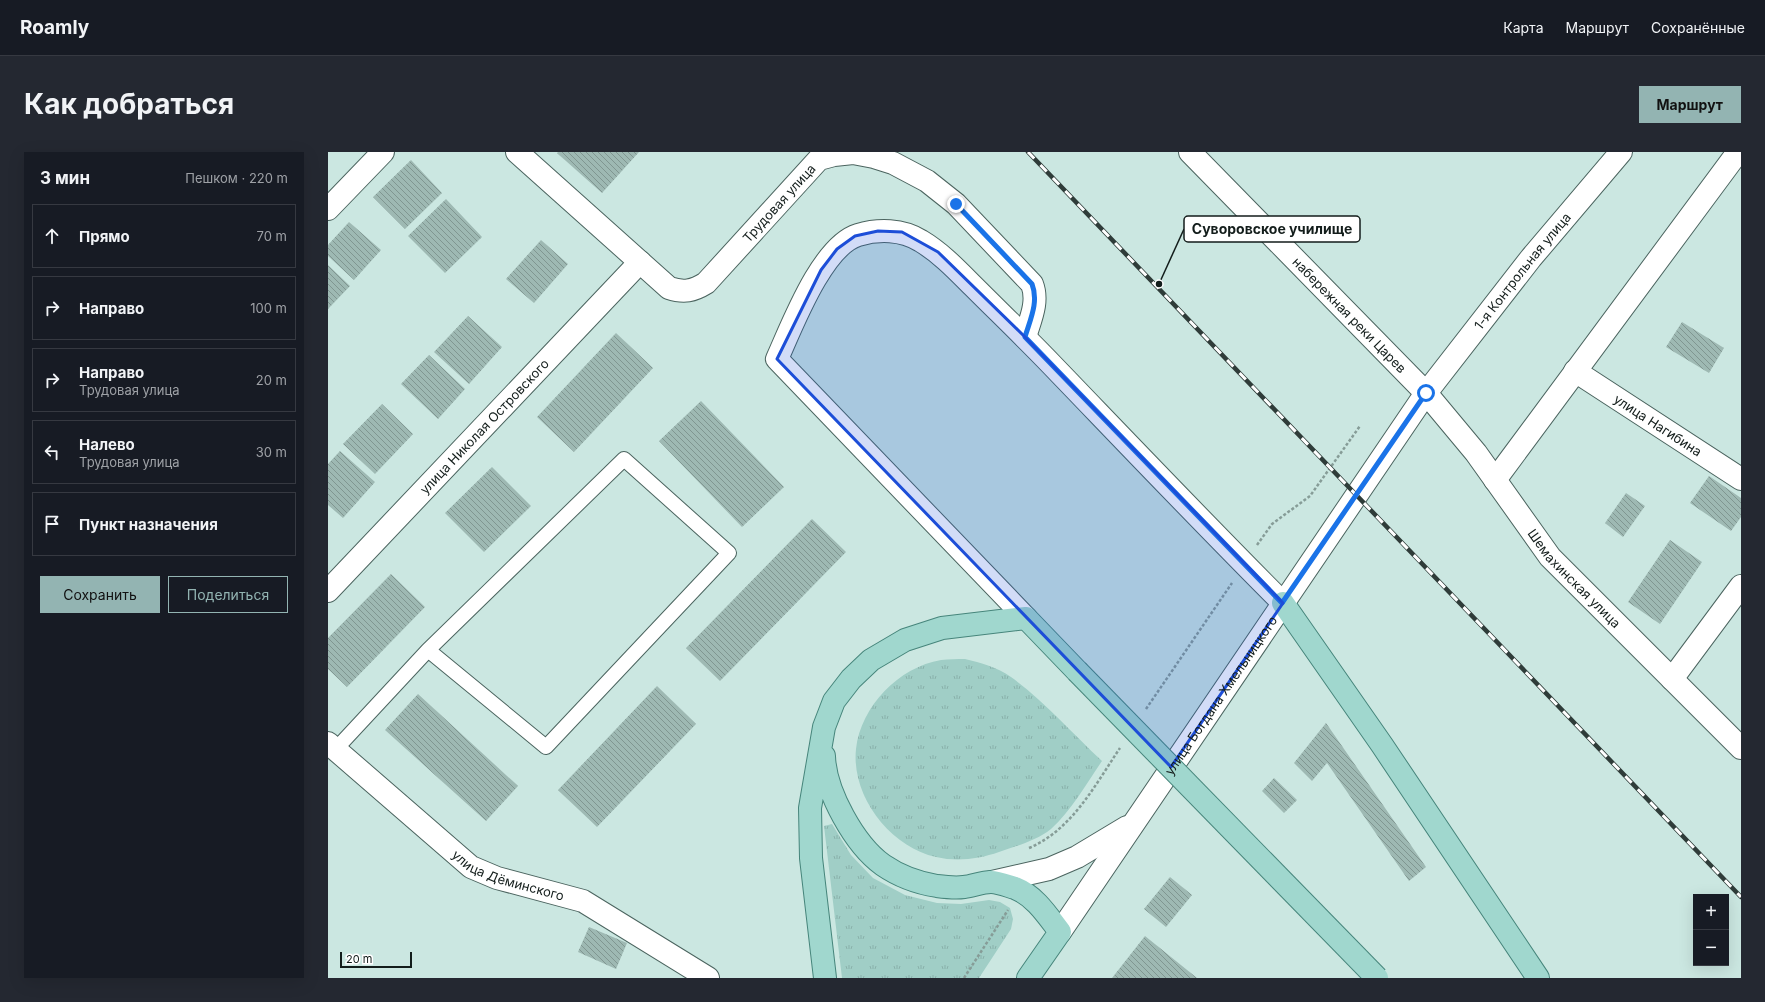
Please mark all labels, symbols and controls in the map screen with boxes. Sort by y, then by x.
text: Roamly [20,16,89,39]
text: Карта [1503,19,1544,36]
text: Маршрут [1566,19,1629,36]
text: Сохранённые [1651,19,1745,36]
button: Маршрут [1639,86,1741,123]
text: Как добраться [24,87,234,121]
street label: Трудовая улица [739,160,819,246]
text: 3 мин [40,168,90,188]
text: Пешком · 220 m [185,170,288,186]
route end [947,195,965,213]
street label: 1-я Контрольная улица [1470,209,1574,333]
callout: Суворовское училище [1184,216,1360,242]
text: Суворовское училище [1192,220,1352,237]
icon: ahead [41,225,63,247]
text: Прямо [79,227,130,246]
text: 70 m [257,228,287,244]
street label: набережная реки Царев [1289,254,1410,376]
icon: right [41,297,63,319]
text: Направо [79,299,144,318]
text: 100 m [250,300,287,316]
street label: улица Николая Островского [416,355,552,497]
text: Направо [79,363,144,382]
icon: right [41,369,63,391]
text: 20 m [256,372,287,388]
text: Трудовая улица [79,382,179,398]
route start [1417,384,1435,402]
street label: улица Нагибина [1611,391,1705,459]
text: Налево [79,435,135,454]
icon: left [41,441,63,463]
text: 30 m [256,444,287,460]
text: Трудовая улица [79,454,179,470]
icon: arrive [41,513,63,535]
text: Пункт назначения [79,515,218,534]
street label: Шемахинская улица [1524,526,1624,631]
button: Сохранить [40,576,160,613]
button: Поделиться [168,576,288,613]
street label: улица Богдана Хмельницкого [1161,613,1280,778]
street label: улица Дёминского [449,847,566,904]
map controls [1693,894,1729,966]
button: + [1693,894,1729,930]
button: − [1693,930,1729,966]
scale bar [340,950,412,969]
text: 20 m [346,952,372,966]

